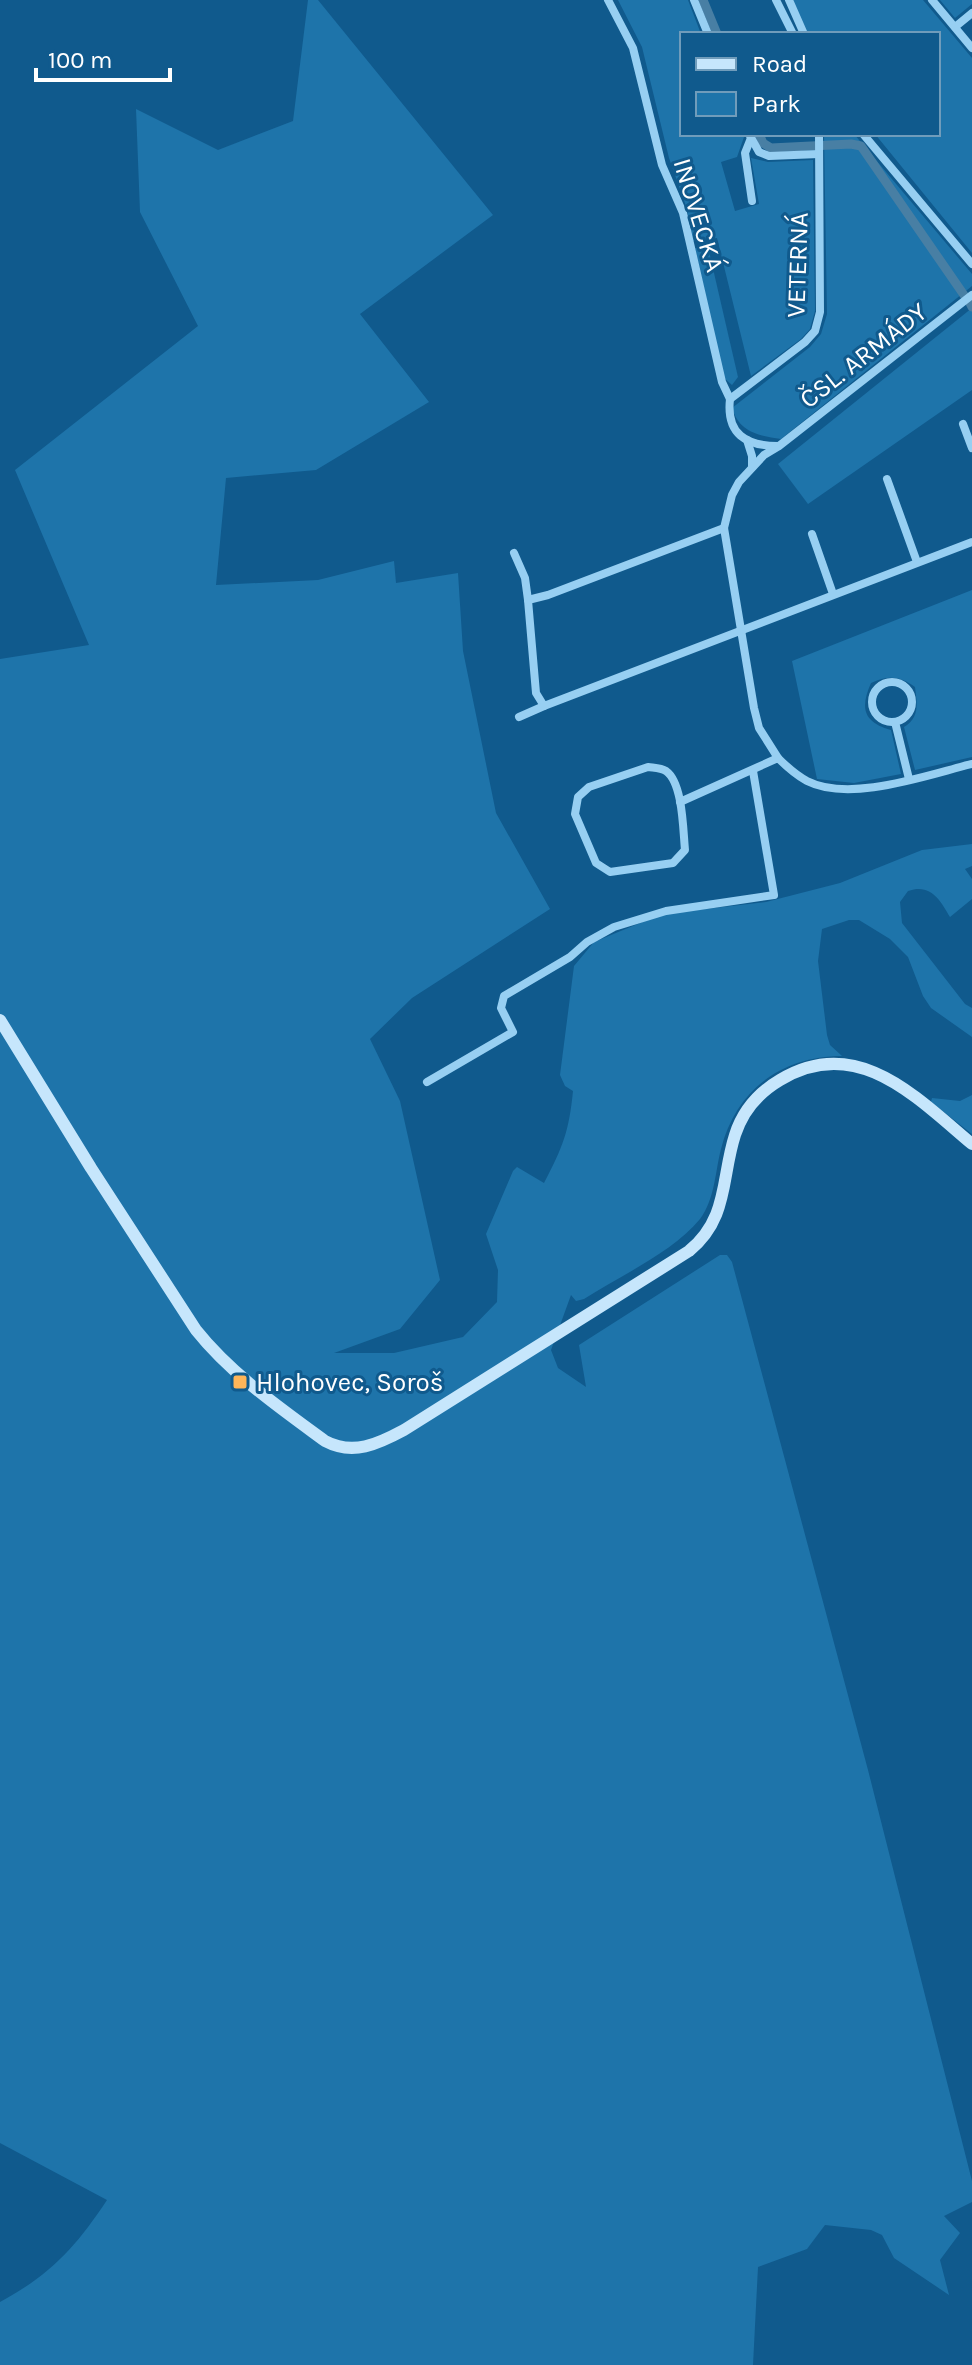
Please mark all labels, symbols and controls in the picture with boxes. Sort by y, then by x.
scale bar [36,32,170,82]
legend [680,32,940,136]
text: 100 m [48,46,113,74]
text: Road [752,50,807,78]
text: Park [752,90,801,118]
street label: INOVECKÁ [667,154,732,276]
street label: VETERNÁ [779,212,815,318]
street label: ČSL. ARMÁDY [793,295,934,415]
place label: Hlohovec, Soroš [256,1367,443,1398]
marker: Hlohovec, Soroš [231,1373,249,1391]

